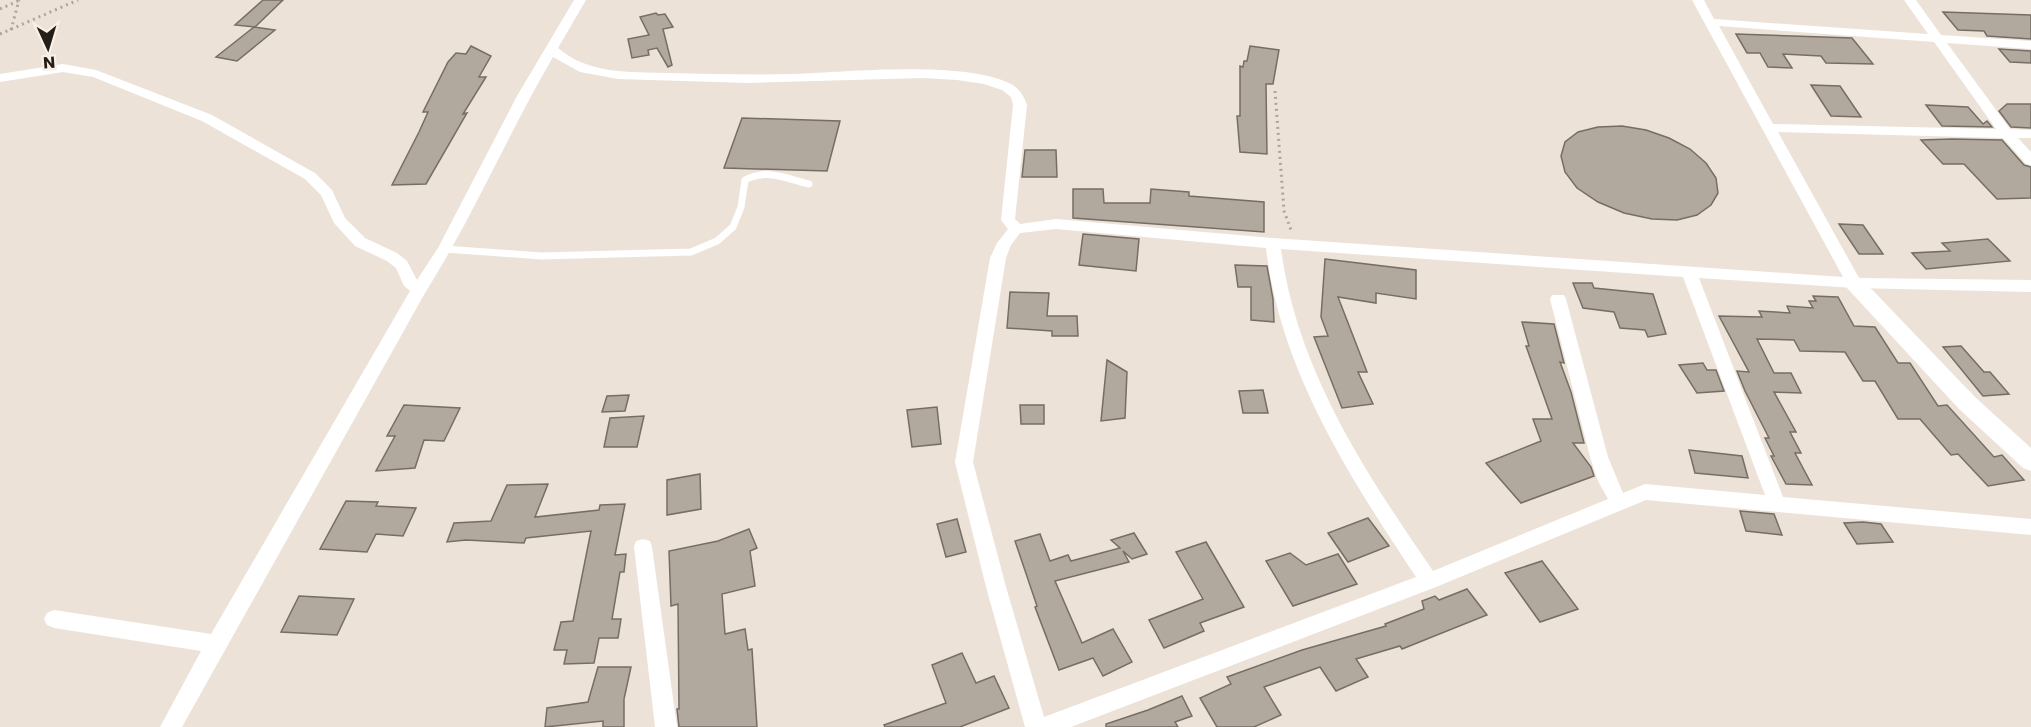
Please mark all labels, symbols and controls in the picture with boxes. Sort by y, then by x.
north arrow [18,18,78,78]
text: N [42,51,56,74]

